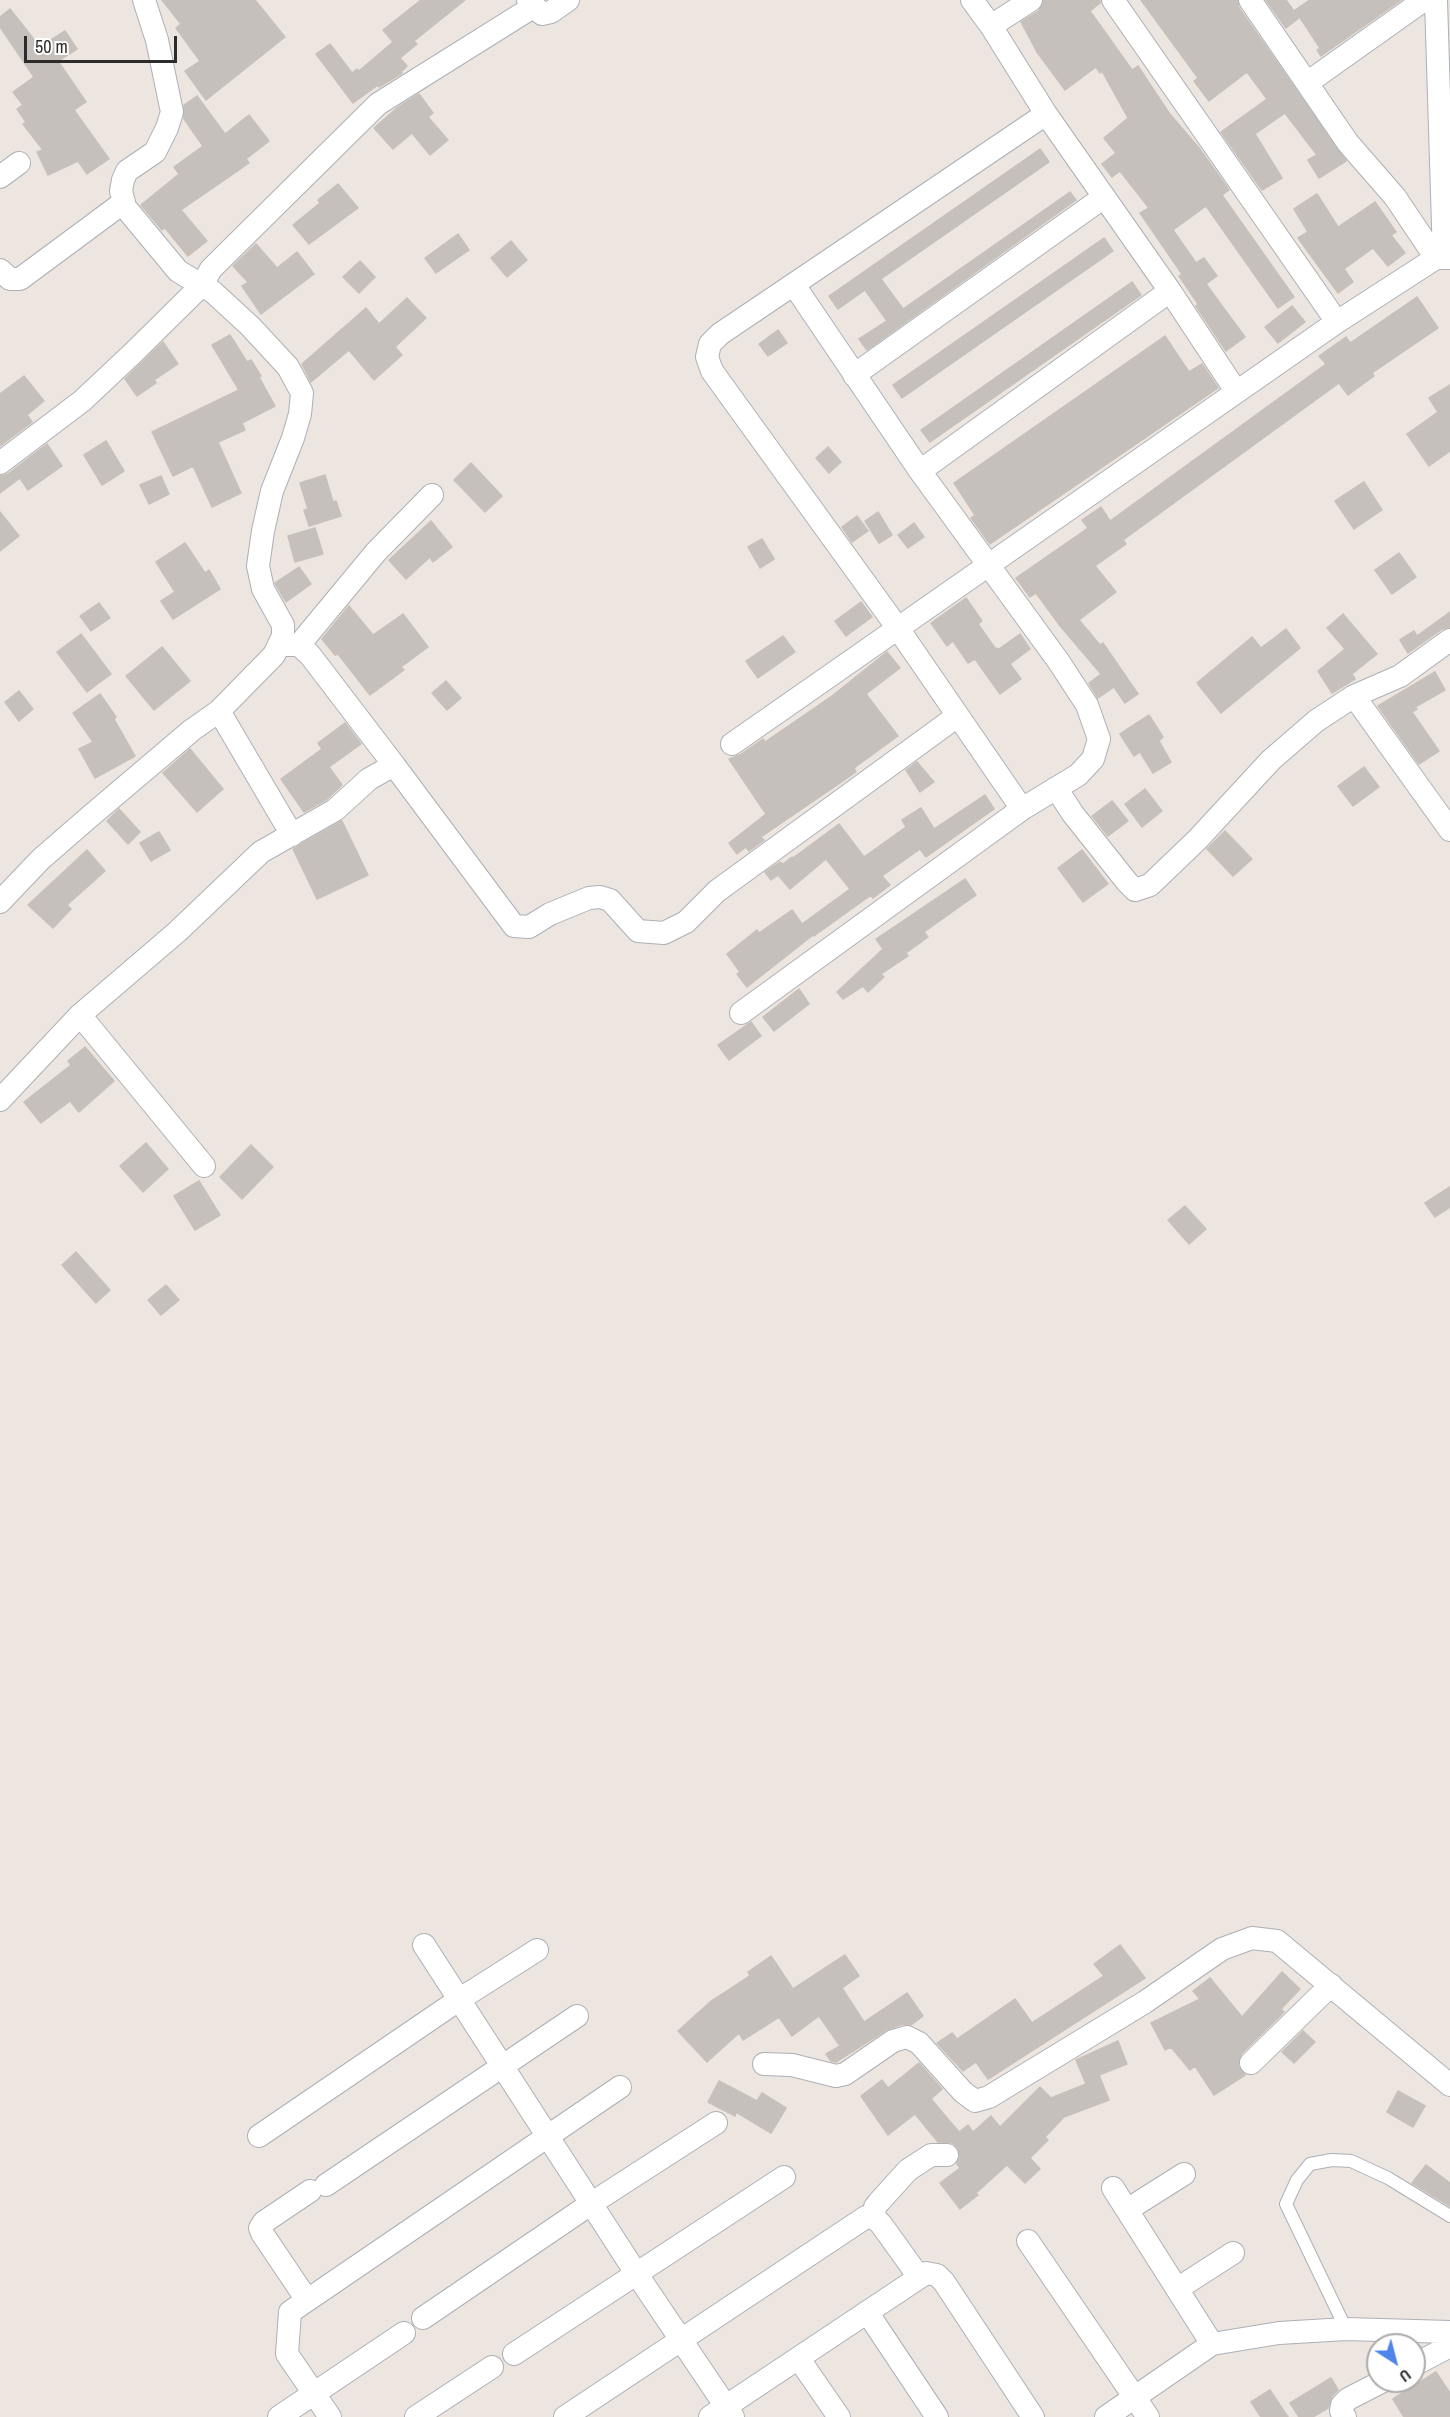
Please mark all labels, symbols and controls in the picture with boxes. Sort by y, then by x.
scale bar [27,24,180,62]
text: 50 m [35,34,68,59]
north arrow [1366,2333,1426,2393]
text: U [1395,2364,1416,2388]

